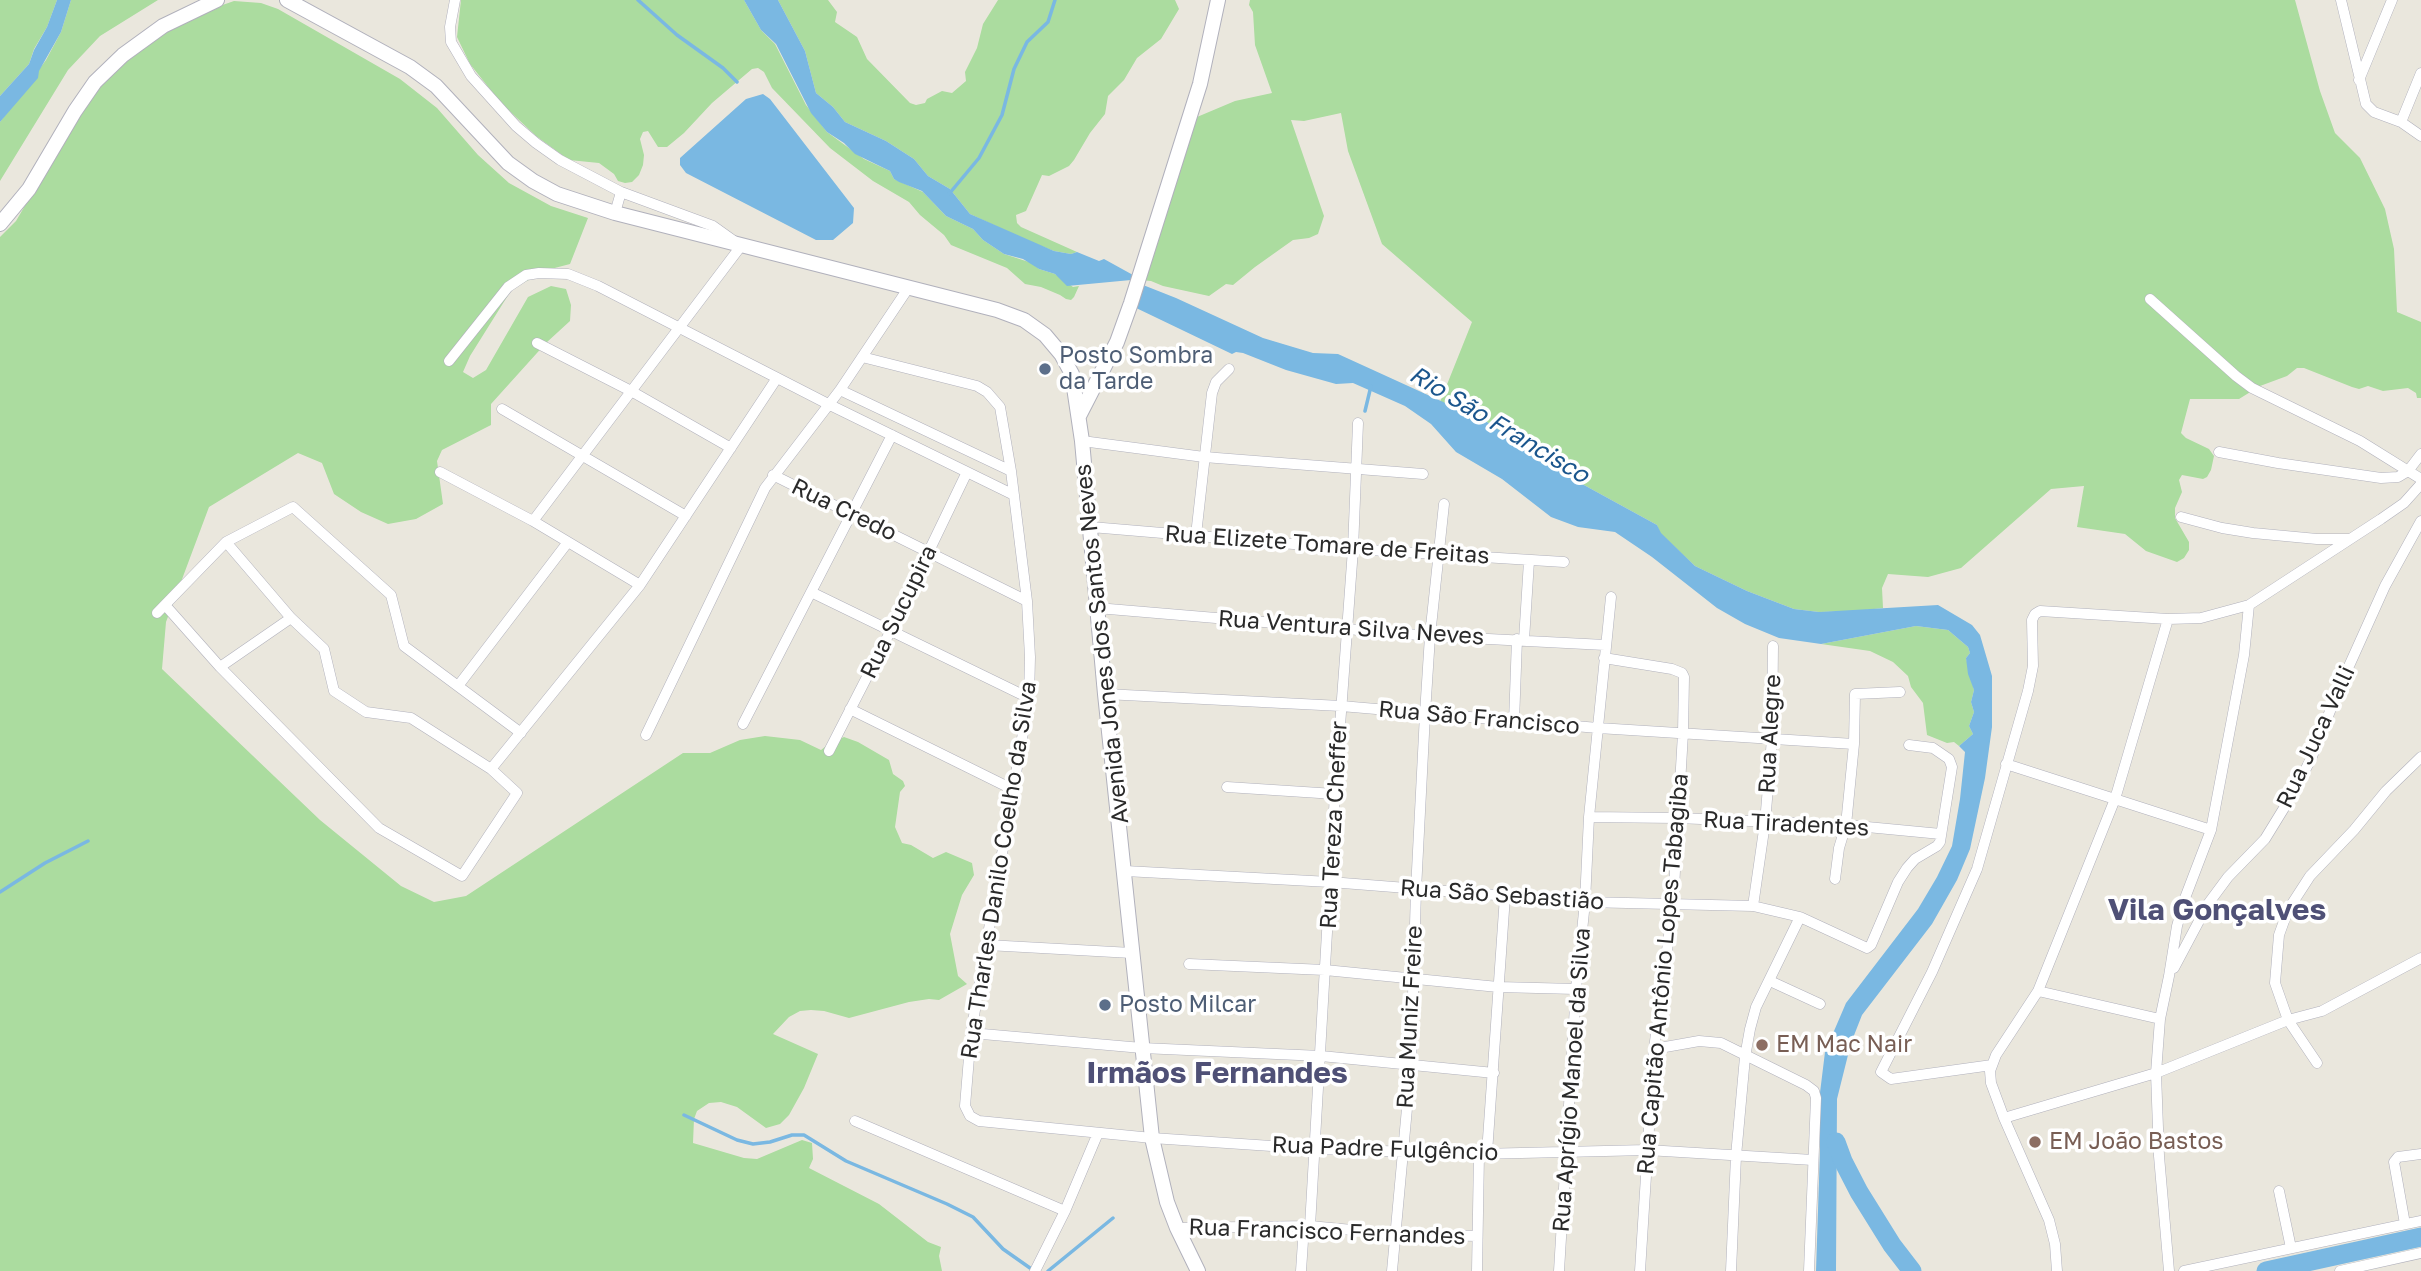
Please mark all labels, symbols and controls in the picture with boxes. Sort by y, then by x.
place label: Posto Sombra da Tarde [1059,342,1213,396]
water label: Rio São Francisco [1404,360,1594,490]
marker: Posto Sombra da Tarde [1037,361,1053,377]
street label: Avenida Jones dos Santos Neves [1069,463,1135,825]
street label: Rua Credo [787,473,901,547]
street label: Rua Elizete Tomare de Freitas [1164,520,1490,570]
street label: Rua Sucupira [855,541,943,683]
street label: Rua Ventura Silva Neves [1217,605,1485,651]
street label: Rua Juca Valli [2271,662,2361,812]
street label: Rua Alegre [1753,674,1787,794]
street label: Rua Tharles Danilo Coelho da Silva [955,679,1043,1061]
street label: Rua São Francisco [1377,695,1581,741]
street label: Rua Tereza Cheffer [1315,720,1353,930]
street label: Rua Capitão Antônio Lopes Tabagiba [1632,772,1694,1176]
street label: Rua Tiradentes [1702,806,1870,842]
street label: Rua São Sebastião [1399,874,1605,916]
district label: Vila Gonçalves [2108,892,2326,928]
street label: Rua Muniz Freire [1391,925,1429,1109]
street label: Rua Aprígio Manoel da Silva [1548,927,1596,1233]
place label: Posto Milcar [1119,991,1256,1019]
marker: Posto Milcar [1097,997,1113,1013]
place label: EM Mac Nair [1776,1031,1912,1059]
marker: EM Mac Nair [1754,1037,1770,1053]
district label: Irmãos Fernandes [1086,1055,1348,1091]
place label: EM João Bastos [2049,1128,2223,1156]
street label: Rua Padre Fulgêncio [1271,1131,1499,1167]
marker: EM João Bastos [2027,1134,2043,1150]
street label: Rua Francisco Fernandes [1188,1213,1466,1251]

